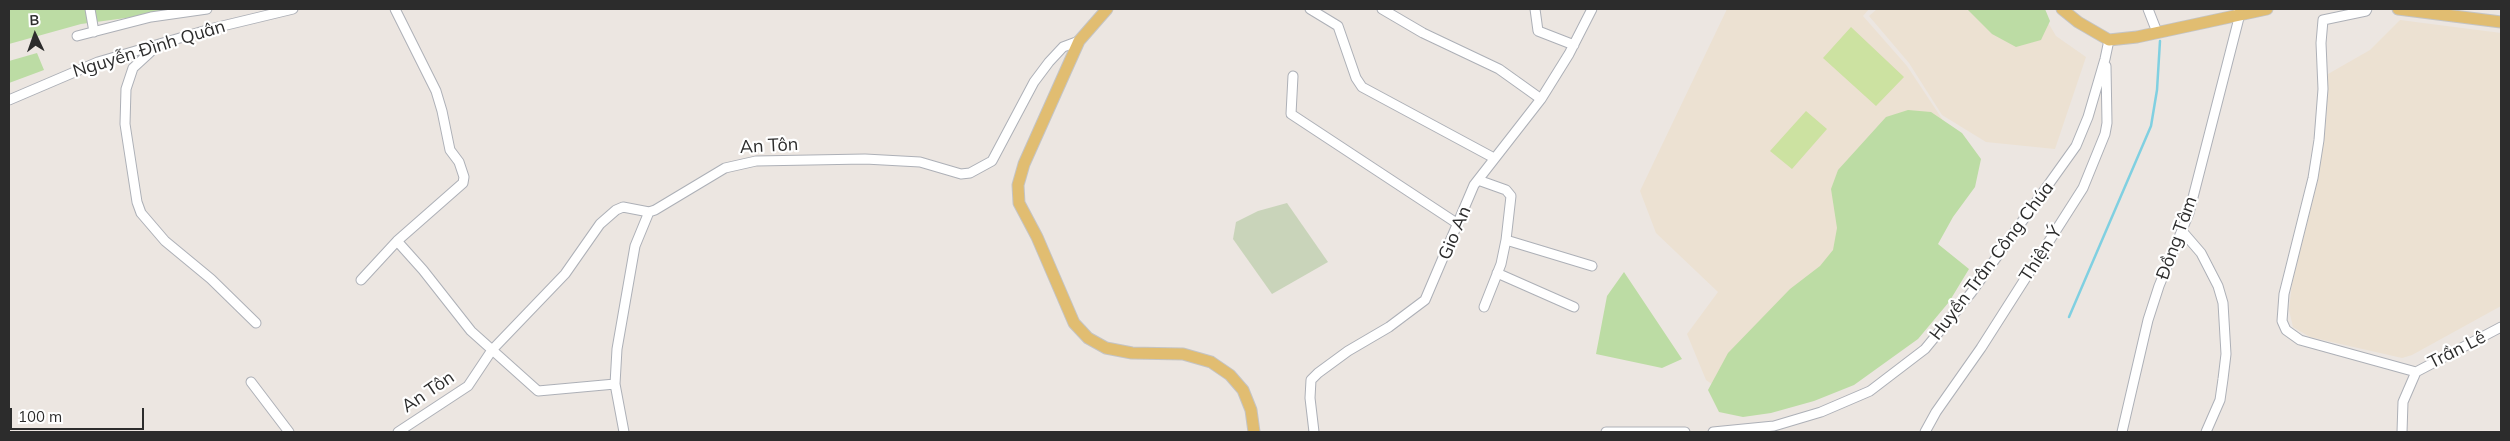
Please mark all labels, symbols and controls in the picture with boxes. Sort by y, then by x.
north arrow [10,10,60,60]
text: B [29,11,40,29]
street label: Nguyễn Đình Quân [70,16,228,82]
street label: An Tôn [739,134,799,158]
street label: Huyền Trân Công Chúa [1925,178,2059,344]
street label: Đồng Tâm [2152,193,2202,283]
street label: Gio An [1434,203,1476,263]
street label: Thiện Ý [2015,222,2067,286]
street label: Trần Lê [2425,326,2489,374]
street label: An Tôn [398,367,458,417]
scale bar [12,398,146,430]
text: 100 m [18,407,62,426]

